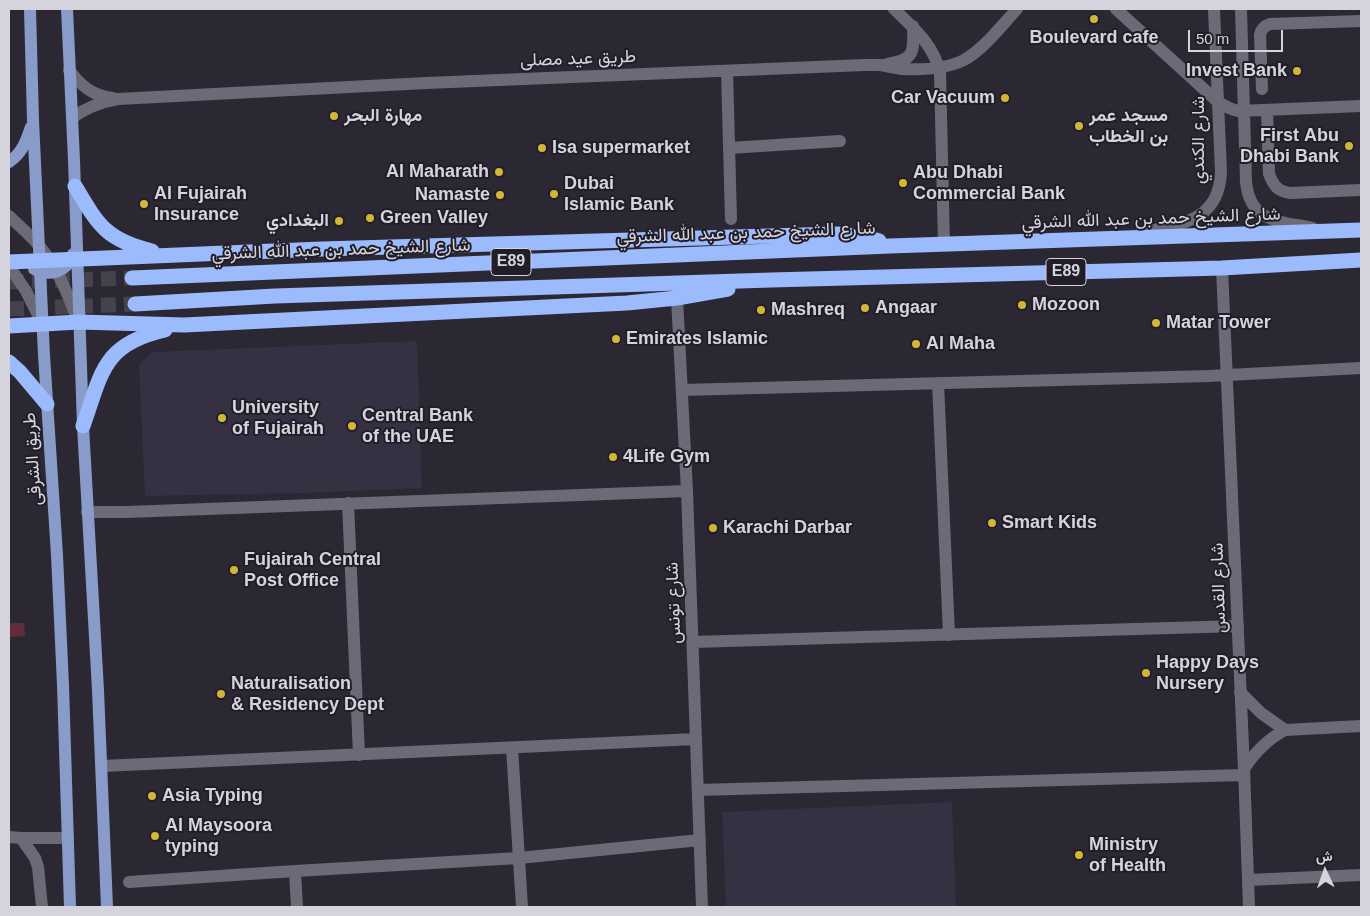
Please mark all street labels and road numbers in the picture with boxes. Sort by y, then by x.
street label: طريق عيد مصلى [520,46,636,72]
street label: شارع الكندي [1188,96,1210,184]
street label: شارع الشيخ حمد بن عبد الله الشرقي [1021,204,1281,234]
street label: شارع الشيخ حمد بن عبد الله الشرقي [616,218,876,248]
street label: شارع الشيخ حمد بن عبد الله الشرقي [211,235,471,265]
road number: E89 [491,248,531,276]
road number: E89 [1046,258,1086,286]
street label: طريق الشرقى [19,412,47,506]
street label: شارع القدس [1207,542,1231,634]
street label: شارع تونس [662,562,686,644]

